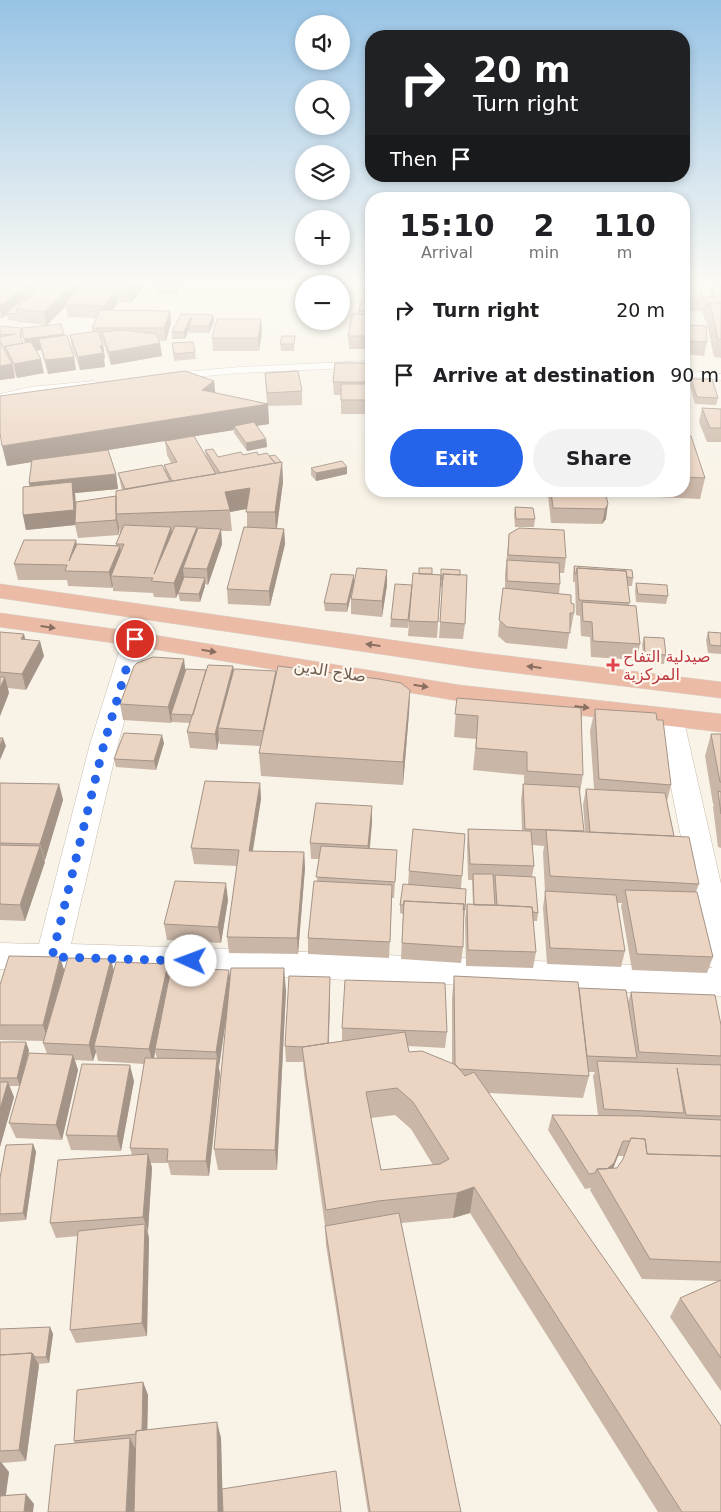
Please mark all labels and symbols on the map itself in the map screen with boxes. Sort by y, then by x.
pin [114,618,156,660]
one-way arrow [41,623,57,631]
one-way arrow [364,640,380,648]
place label: صيدلية التفاح المركزية [623,647,711,685]
one-way arrow [201,648,217,656]
street label: صلاح الدين [292,656,367,687]
marker: صيدلية التفاح المركزية [607,659,619,671]
one-way arrow [525,663,541,671]
one-way arrow [413,683,429,691]
one-way arrow [575,703,591,711]
position arrow [164,934,216,986]

